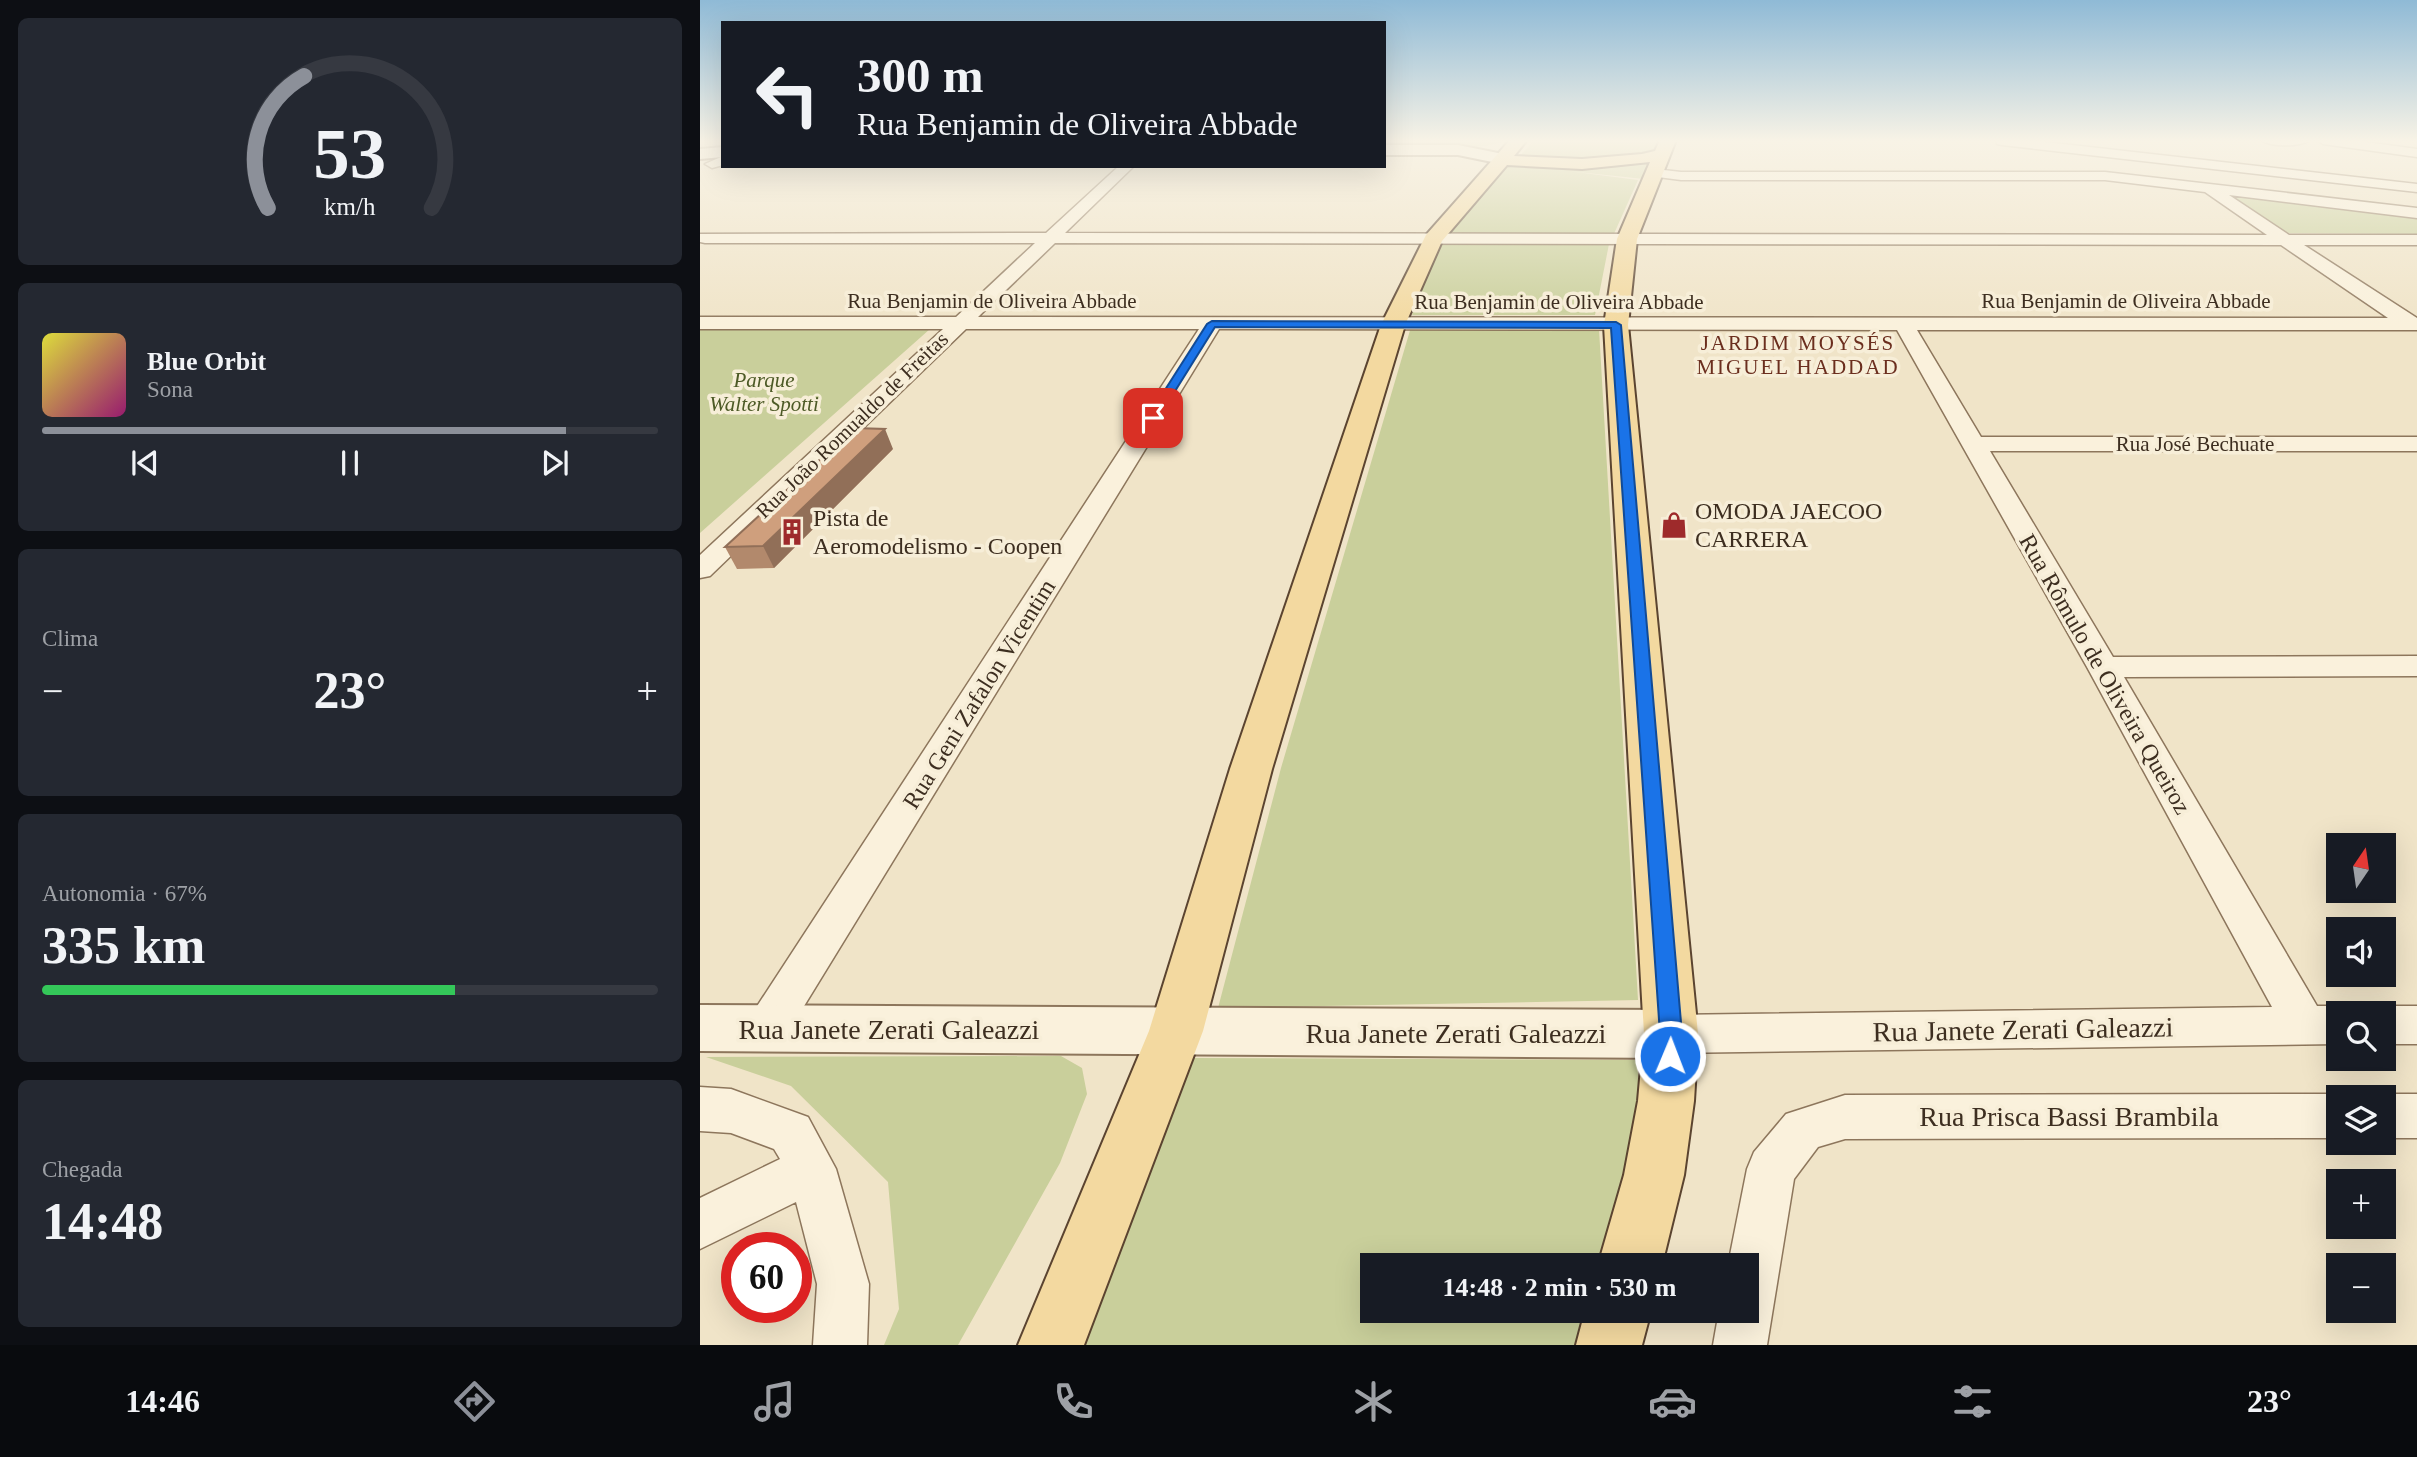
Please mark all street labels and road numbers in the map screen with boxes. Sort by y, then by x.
street label: Rua Benjamin de Oliveira Abbade [847,289,1137,313]
street label: Rua Benjamin de Oliveira Abbade [1981,289,2271,313]
street label: Rua Benjamin de Oliveira Abbade [1414,290,1704,314]
street label: Rua João Romualdo de Freitas [751,327,953,523]
street label: Rua José Bechuate [2116,432,2274,456]
street label: Rua Rômulo de Oliveira Queiroz [2014,530,2196,818]
street label: Rua Geni Zafalon Vicentim [898,574,1061,813]
street label: Rua Janete Zerati Galeazzi [1872,1011,2174,1048]
street label: Rua Janete Zerati Galeazzi [739,1014,1040,1045]
street label: Rua Janete Zerati Galeazzi [1306,1018,1607,1049]
street label: Rua Prisca Bassi Brambila [1919,1101,2219,1132]

